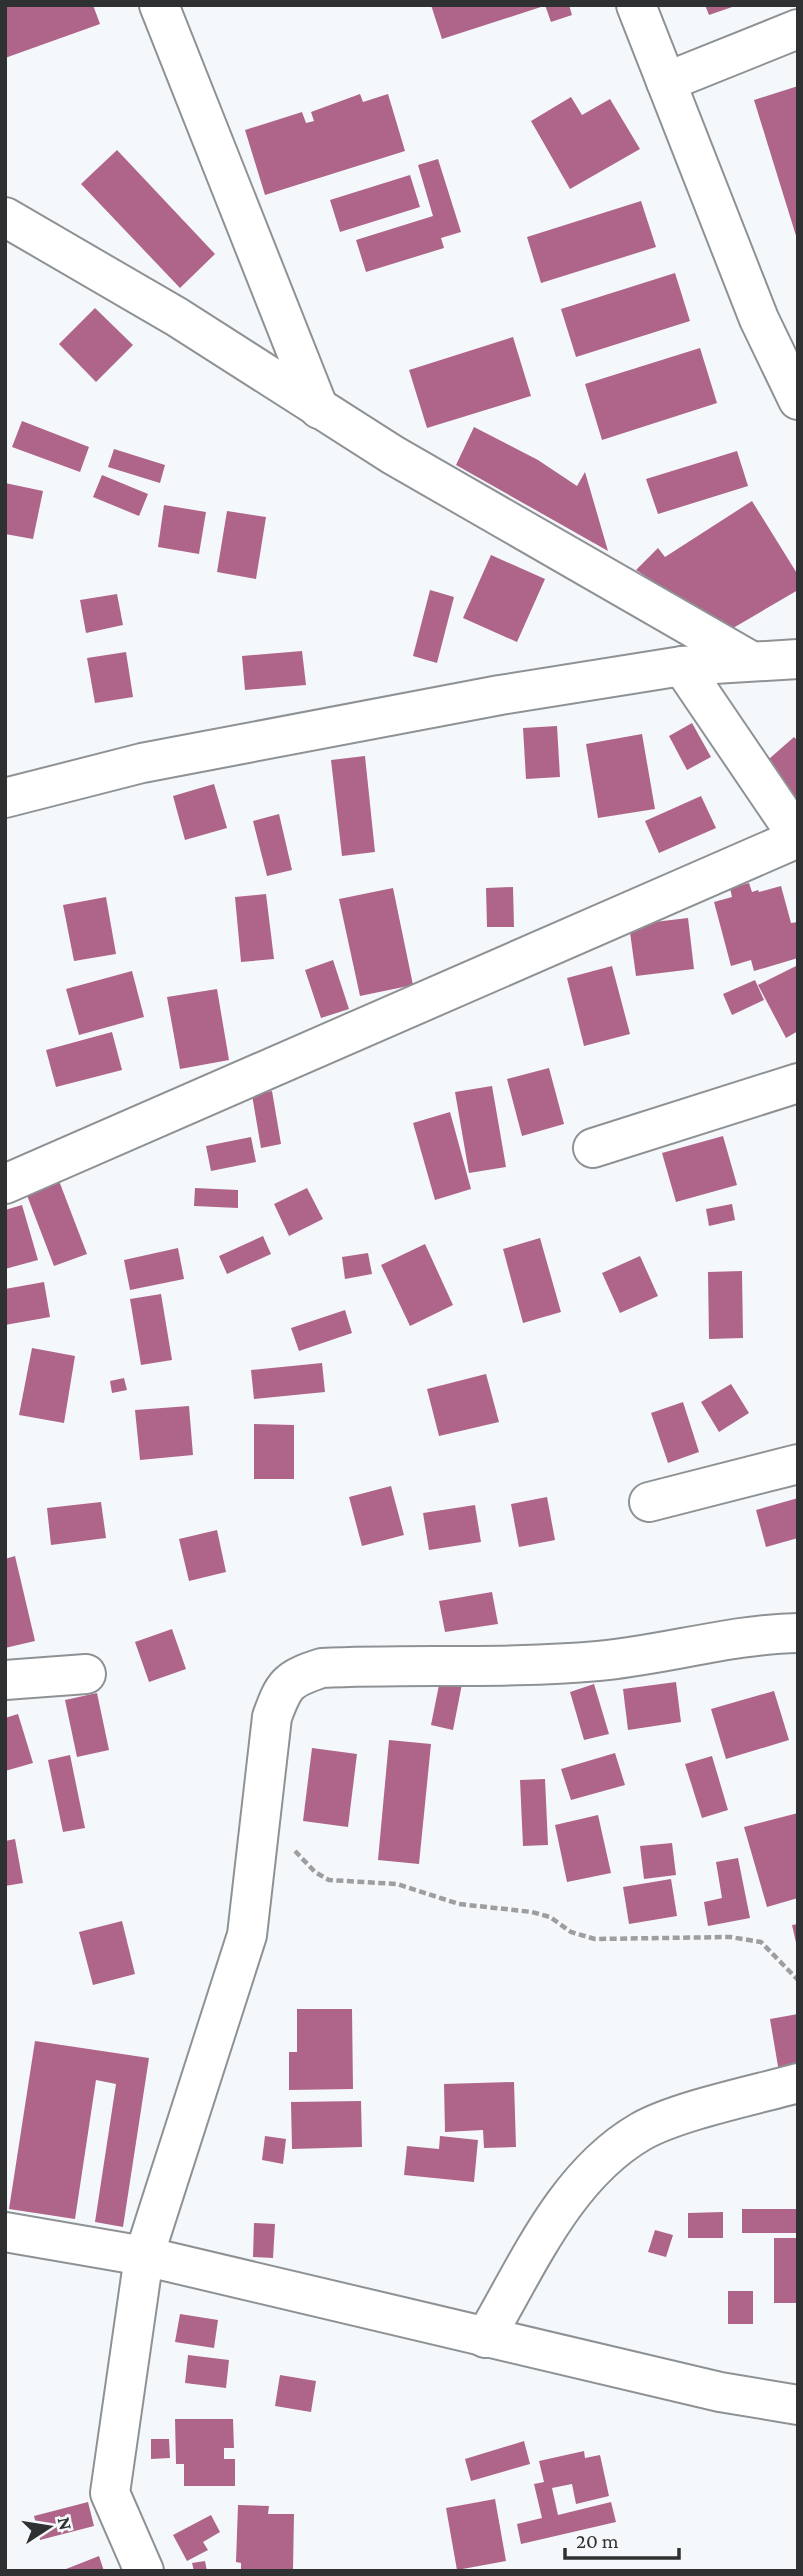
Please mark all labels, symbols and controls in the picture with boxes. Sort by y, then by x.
north arrow [14,2492,84,2562]
text: N [54,2515,77,2532]
scale bar [565,2516,679,2560]
text: 20 m [576,2529,619,2553]

